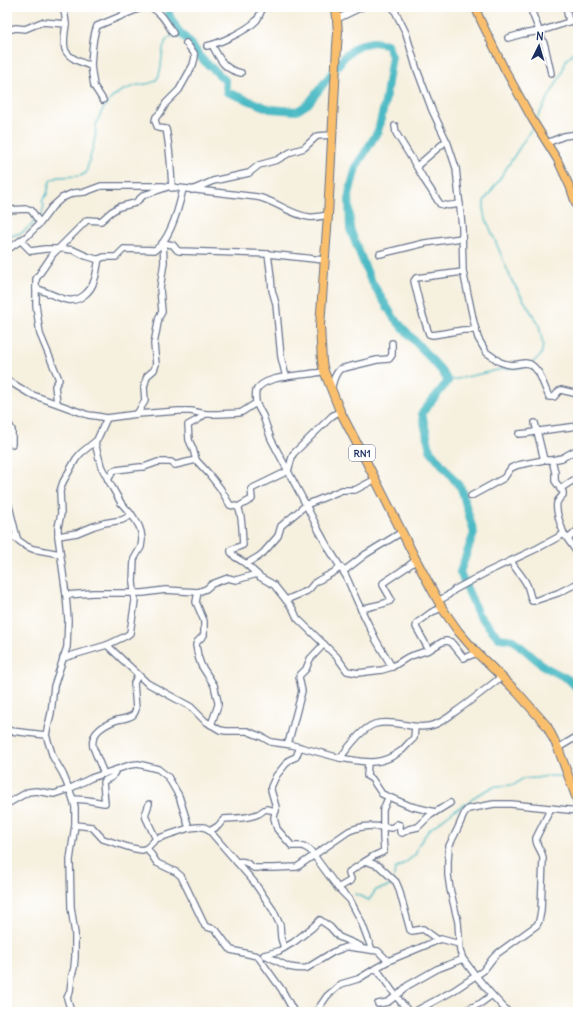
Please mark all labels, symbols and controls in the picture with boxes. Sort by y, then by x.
north arrow [519,26,559,66]
text: N [535,29,544,43]
road number: RN1 [349,445,375,461]

